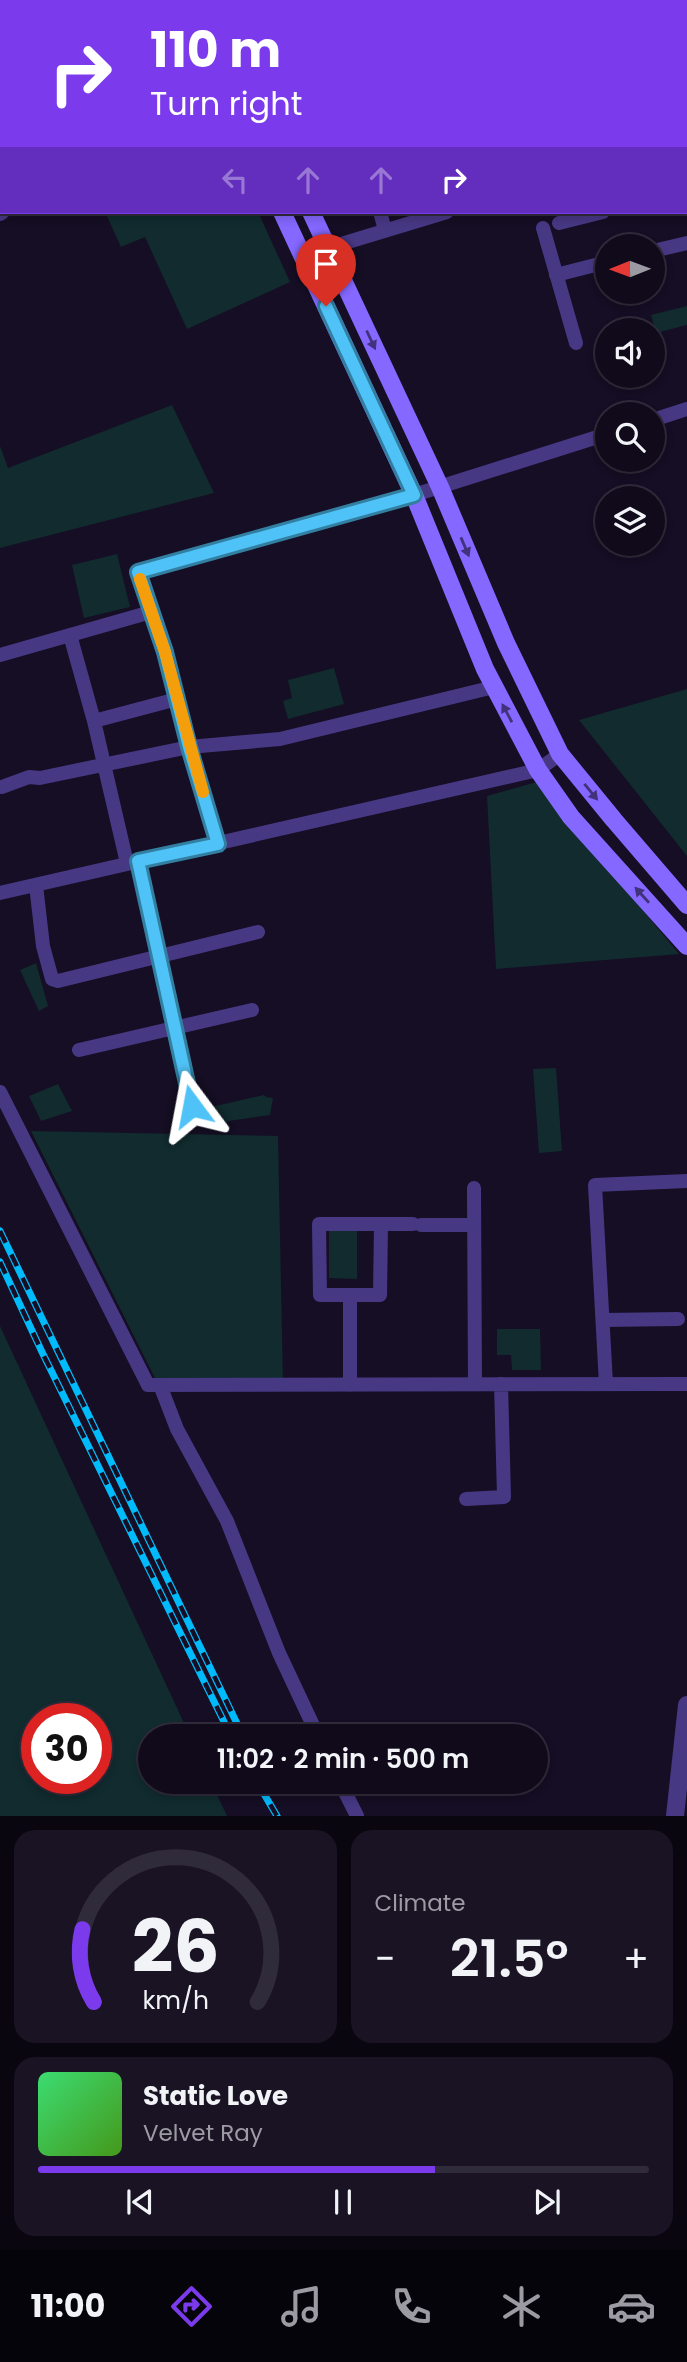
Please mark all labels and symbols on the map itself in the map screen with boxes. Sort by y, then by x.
pin [296,234,356,306]
north arrow [595,234,665,304]
one-way arrow [366,330,377,350]
one-way arrow [460,537,471,558]
one-way arrow [501,703,513,722]
one-way arrow [583,783,598,801]
one-way arrow [635,886,650,903]
position arrow [155,1069,229,1143]
speed limit sign: 30 [21,1703,112,1794]

